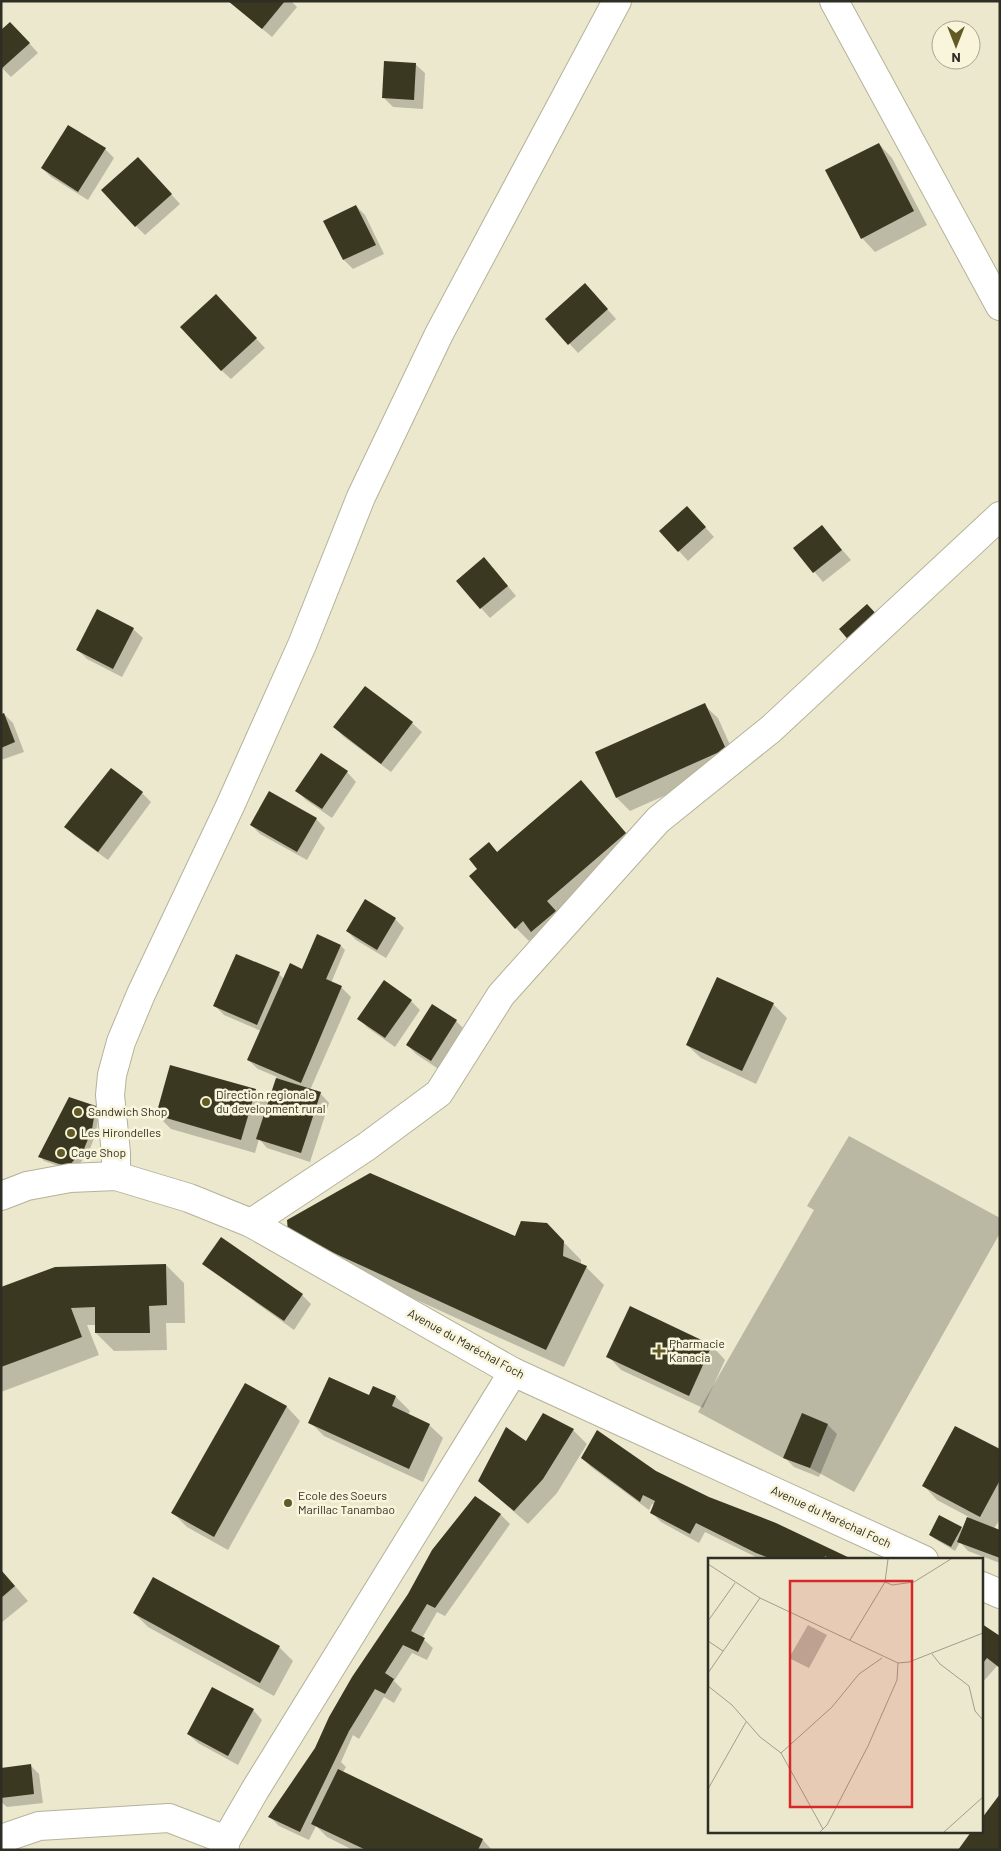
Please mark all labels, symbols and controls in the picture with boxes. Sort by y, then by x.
north arrow [931,20,981,70]
text: N [951,50,961,67]
place label: Direction regionale du development rural [216,1087,326,1115]
marker: Direction regionale du development rural [200,1096,212,1108]
place label: Sandwich Shop [88,1104,167,1118]
marker: Sandwich Shop [72,1106,84,1118]
place label: Les Hirondelles [81,1125,161,1139]
marker: Les Hirondelles [65,1127,77,1139]
place label: Cage Shop [71,1145,126,1159]
marker: Cage Shop [55,1147,67,1159]
street label: Avenue du Maréchal Foch [406,1305,527,1381]
place label: Pharmacie Kanacia [669,1336,725,1364]
marker: Pharmacie Kanacia [653,1345,665,1357]
street label: Avenue du Maréchal Foch [769,1482,894,1550]
place label: Ecole des Soeurs Marillac Tanambao [298,1488,395,1516]
marker: Ecole des Soeurs Marillac Tanambao [282,1497,294,1509]
inset map [708,1558,984,1834]

